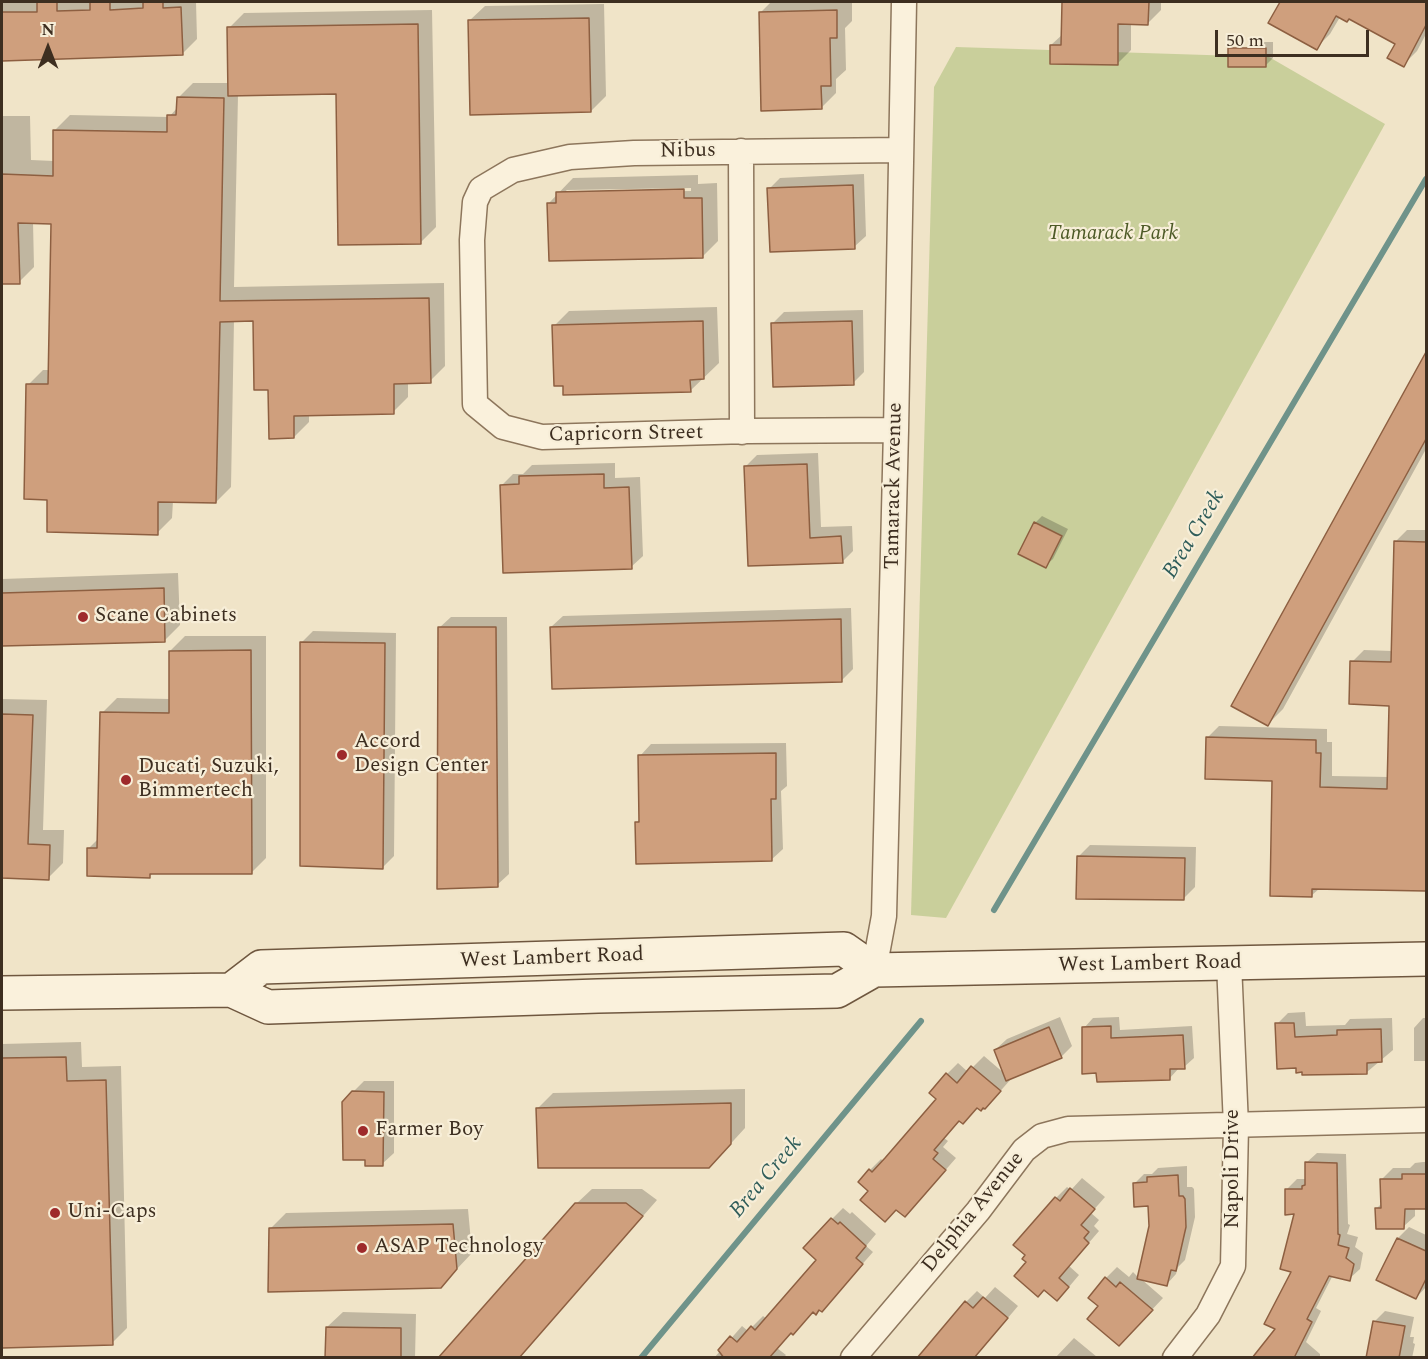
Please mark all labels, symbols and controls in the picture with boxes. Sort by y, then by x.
north arrow [18,18,78,78]
text: N [41,18,55,42]
scale bar [1218,18,1372,56]
text: 50 m [1226,27,1264,54]
street label: Nibus [660,139,716,165]
park label: Tamarack Park [1048,222,1178,248]
street label: Tamarack Avenue [881,402,909,570]
street label: Capricorn Street [548,421,704,449]
water label: Brea Creek [1158,486,1232,584]
place label: Scane Cabinets [95,604,237,630]
marker: Scane Cabinets [76,610,90,624]
place label: Accord Design Center [354,730,488,780]
marker: Accord Design Center [335,748,349,762]
place label: Ducati, Suzuki, Bimmertech [138,755,279,805]
marker: Ducati, Suzuki, Bimmertech [119,773,133,787]
street label: West Lambert Road [460,943,644,975]
street label: West Lambert Road [1058,951,1242,979]
street label: Napoli Drive [1221,1109,1247,1229]
place label: Farmer Boy [375,1118,483,1144]
marker: Farmer Boy [356,1124,370,1138]
water label: Brea Creek [725,1132,809,1224]
street label: Delphia Avenue [918,1148,1030,1278]
place label: Uni-Caps [67,1200,157,1226]
marker: Uni-Caps [48,1206,62,1220]
place label: ASAP Technology [374,1235,543,1261]
marker: ASAP Technology [355,1241,369,1255]

